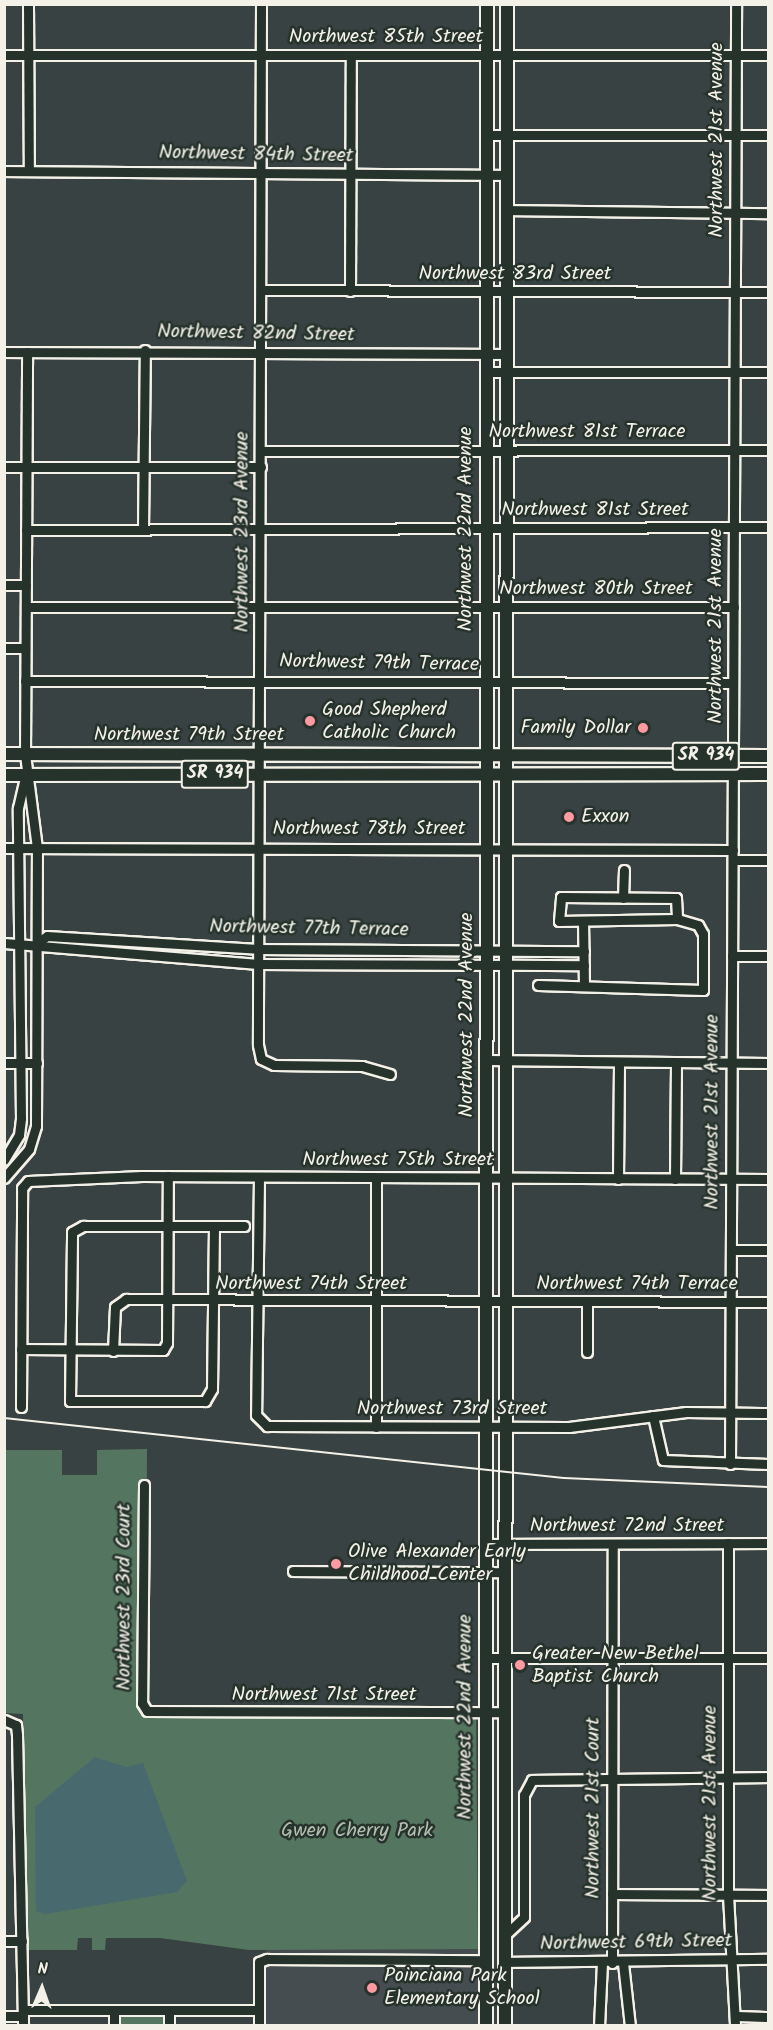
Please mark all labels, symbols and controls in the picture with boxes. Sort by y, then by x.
street label: Northwest 85th Street [289,25,483,49]
street label: Northwest 21st Avenue [705,42,729,238]
street label: Northwest 84th Street [158,141,354,169]
street label: Northwest 83rd Street [418,262,612,286]
street label: Northwest 82nd Street [157,320,355,348]
street label: Northwest 81st Terrace [488,420,686,444]
street label: Northwest 22nd Avenue [454,426,478,632]
street label: Northwest 23rd Avenue [231,432,255,632]
street label: Northwest 81st Street [501,498,689,522]
street label: Northwest 21st Avenue [704,528,728,724]
street label: Northwest 80th Street [499,577,693,601]
street label: Northwest 79th Terrace [279,650,479,678]
place label: Good Shepherd Catholic Church [322,698,456,745]
marker: Good Shepherd Catholic Church [303,714,317,728]
place label: Family Dollar [520,716,631,740]
marker: Family Dollar [636,721,650,735]
street label: Northwest 79th Street [94,723,284,747]
road number: SR 934 [672,741,740,771]
road number: SR 934 [180,759,250,789]
place label: Exxon [581,805,629,829]
marker: Exxon [562,810,576,824]
street label: Northwest 78th Street [273,817,465,841]
street label: Northwest 22nd Avenue [455,912,479,1118]
street label: Northwest 77th Terrace [209,915,409,943]
street label: Northwest 21st Avenue [701,1014,725,1210]
street label: Northwest 75th Street [302,1148,494,1172]
street label: Northwest 74th Street [215,1272,407,1296]
street label: Northwest 74th Terrace [536,1272,738,1296]
street label: Northwest 73rd Street [357,1397,547,1421]
street label: Northwest 23rd Court [113,1503,137,1691]
street label: Northwest 72nd Street [530,1514,724,1538]
place label: Olive Alexander Early Childhood Center [348,1540,526,1587]
marker: Olive Alexander Early Childhood Center [329,1557,343,1571]
street label: Northwest 22nd Avenue [454,1614,478,1820]
place label: Greater New Bethel Baptist Church [532,1642,699,1689]
marker: Greater New Bethel Baptist Church [513,1658,527,1672]
street label: Northwest 71st Street [232,1683,416,1707]
street label: Northwest 21st Avenue [699,1705,723,1901]
street label: Northwest 21st Court [582,1717,606,1899]
park label: Gwen Cherry Park [281,1819,433,1843]
street label: Northwest 69th Street [540,1929,732,1957]
text: N [37,1957,48,1982]
north arrow [12,1958,72,2018]
place label: Poinciana Park Elementary School [384,1964,540,2011]
marker: Poinciana Park Elementary School [365,1981,379,1995]

